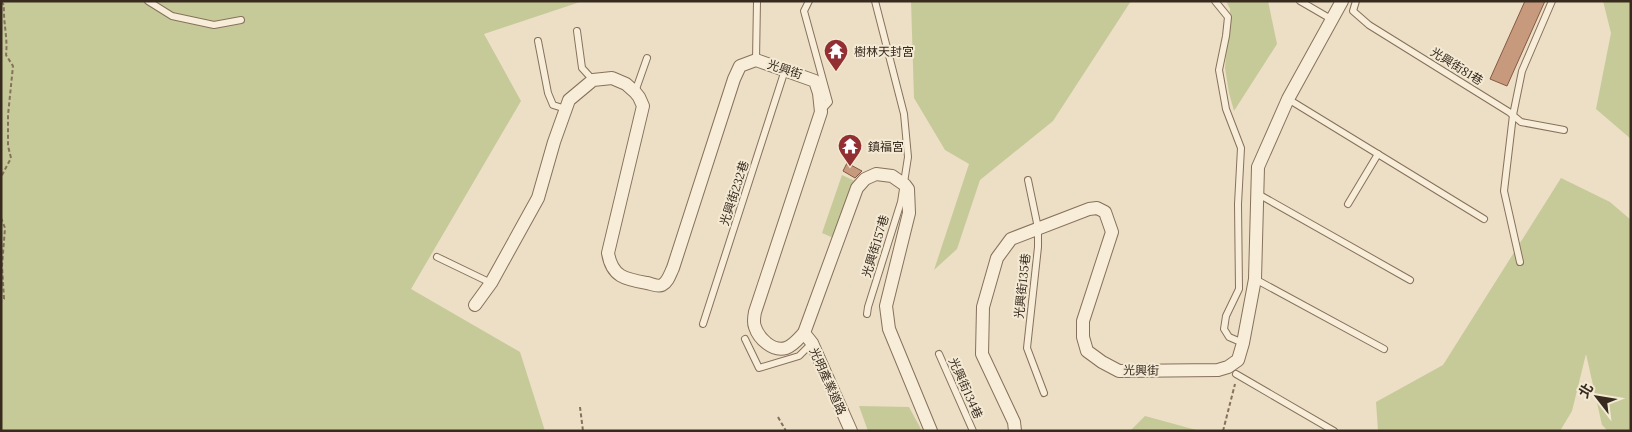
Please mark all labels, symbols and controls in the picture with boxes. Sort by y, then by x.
temple icon: 樹林天封宮 [823,38,849,72]
place label: 樹林天封宮 [854,44,914,59]
street label: 光興街81巷 [1428,44,1486,88]
street label: 光興街 [766,56,804,82]
temple icon: 鎮福宮 [837,133,863,167]
place label: 鎮福宮 [868,139,904,154]
street label: 光興街232巷 [716,159,752,227]
street label: 光興街157巷 [858,213,892,279]
street label: 光興街135巷 [1011,253,1033,319]
street label: 光明產業道路 [807,345,849,417]
street label: 光興街134巷 [946,355,986,421]
street label: 光興街 [1123,362,1159,378]
north arrow [1572,372,1622,422]
text: 北 [1575,380,1597,401]

